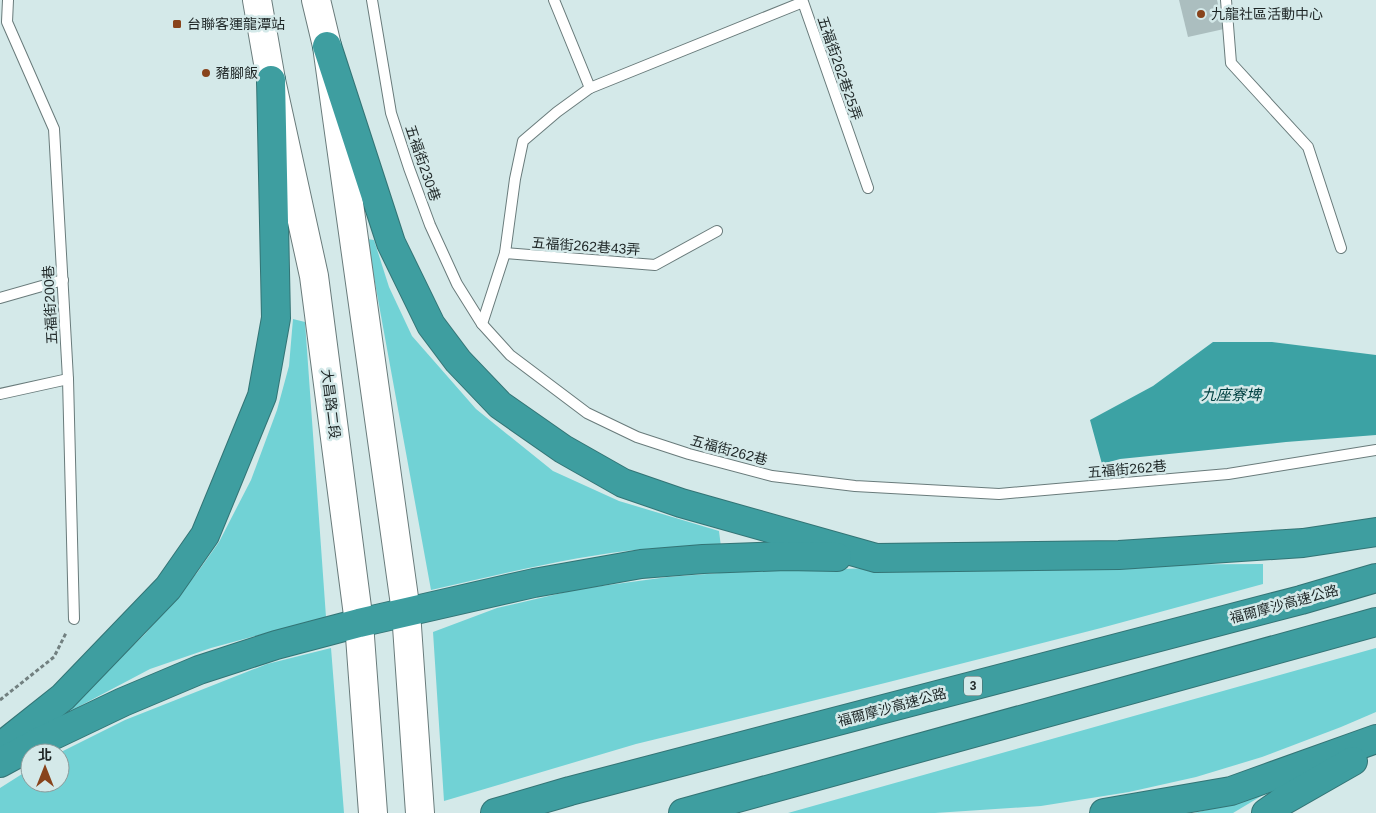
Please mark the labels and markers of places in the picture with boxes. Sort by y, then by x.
place label: 九龍社區活動中心 [1211,6,1323,22]
marker: 九龍社區活動中心 [1195,8,1207,20]
place label: 台聯客運龍潭站 [187,16,285,32]
marker: 台聯客運龍潭站 [171,18,183,30]
place label: 豬腳飯 [216,65,258,81]
marker: 豬腳飯 [200,67,212,79]

